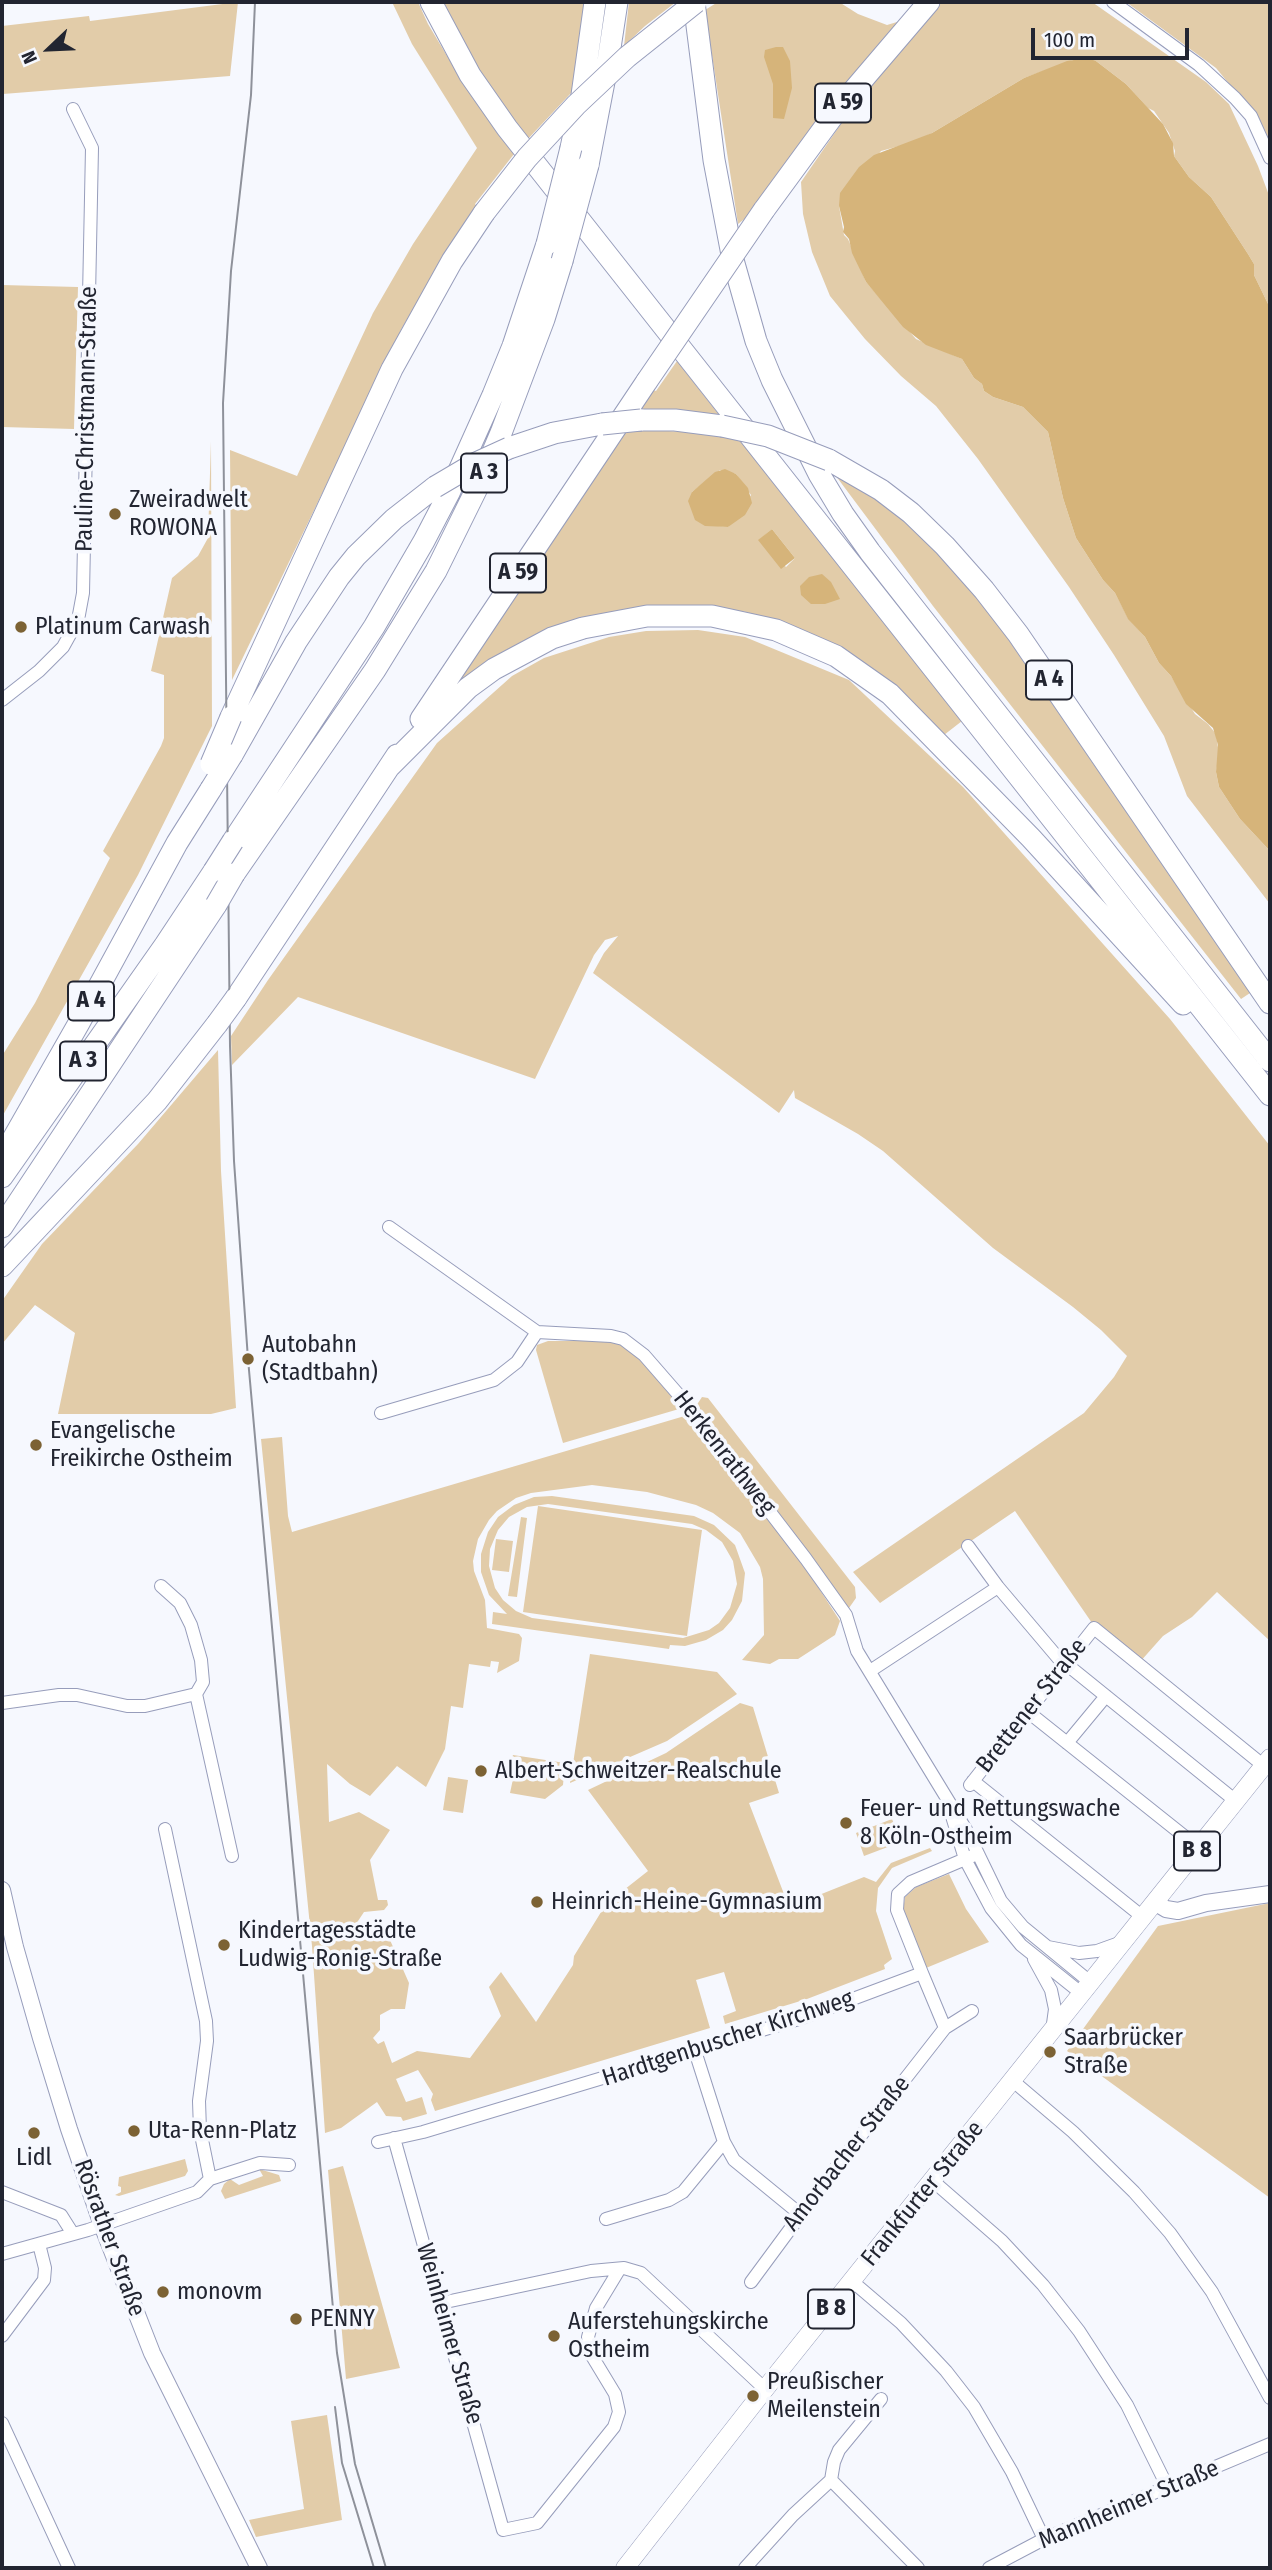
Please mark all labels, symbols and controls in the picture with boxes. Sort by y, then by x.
north arrow [14,14,84,84]
scale bar [1034,14,1192,58]
text: 100 m [1044,27,1095,53]
text: N [16,48,42,67]
road number: A 59 [815,83,871,122]
street label: Pauline-Christmann-Straße [70,286,104,552]
road number: A 3 [461,453,507,492]
place label: Zweiradwelt ROWONA [129,486,248,542]
marker: Zweiradwelt ROWONA [107,506,123,522]
road number: A 59 [490,554,546,593]
place label: Platinum Carwash [35,613,210,641]
marker: Platinum Carwash [13,619,29,635]
road number: A 4 [1026,660,1072,700]
road number: A 4 [68,982,114,1020]
road number: A 3 [60,1042,106,1080]
place label: Autobahn (Stadtbahn) [262,1331,378,1387]
marker: Autobahn (Stadtbahn) [240,1351,256,1367]
street label: Herkenrathweg [667,1385,781,1521]
place label: Evangelische Freikirche Ostheim [50,1417,233,1473]
marker: Evangelische Freikirche Ostheim [28,1437,44,1453]
street label: Brettener Straße [971,1633,1093,1779]
place label: Albert-Schweitzer-Realschule [495,1757,782,1785]
marker: Albert-Schweitzer-Realschule [473,1763,489,1779]
place label: Feuer- und Rettungswache 8 Köln-Ostheim [860,1795,1120,1851]
marker: Feuer- und Rettungswache 8 Köln-Ostheim [838,1815,854,1831]
road number: B 8 [1174,1832,1220,1870]
place label: Heinrich-Heine-Gymnasium [551,1888,823,1916]
marker: Heinrich-Heine-Gymnasium [529,1894,545,1910]
place label: Kindertagesstädte Ludwig-Ronig-Straße [238,1917,442,1973]
marker: Kindertagesstädte Ludwig-Ronig-Straße [216,1937,232,1953]
street label: Hardtgenbuscher Kirchweg [599,1985,857,2093]
place label: Saarbrücker Straße [1064,2024,1183,2080]
marker: Saarbrücker Straße [1042,2044,1058,2060]
street label: Amorbacher Straße [777,2071,917,2237]
street label: Frankfurter Straße [856,2116,990,2272]
place label: Uta-Renn-Platz [148,2117,297,2145]
marker: Uta-Renn-Platz [126,2123,142,2139]
marker: Lidl [26,2125,42,2141]
place label: Lidl [16,2144,52,2172]
street label: Rösrather Straße [67,2155,151,2321]
street label: Weinheimer Straße [409,2240,489,2428]
place label: monovm [177,2278,262,2306]
marker: monovm [155,2284,171,2300]
road number: B 8 [808,2290,854,2328]
place label: PENNY [310,2305,375,2333]
place label: Auferstehungskirche Ostheim [568,2308,769,2364]
marker: PENNY [288,2311,304,2327]
marker: Auferstehungskirche Ostheim [546,2328,562,2344]
place label: Preußischer Meilenstein [767,2368,883,2424]
marker: Preußischer Meilenstein [745,2388,761,2404]
street label: Mannheimer Straße [1035,2454,1223,2556]

